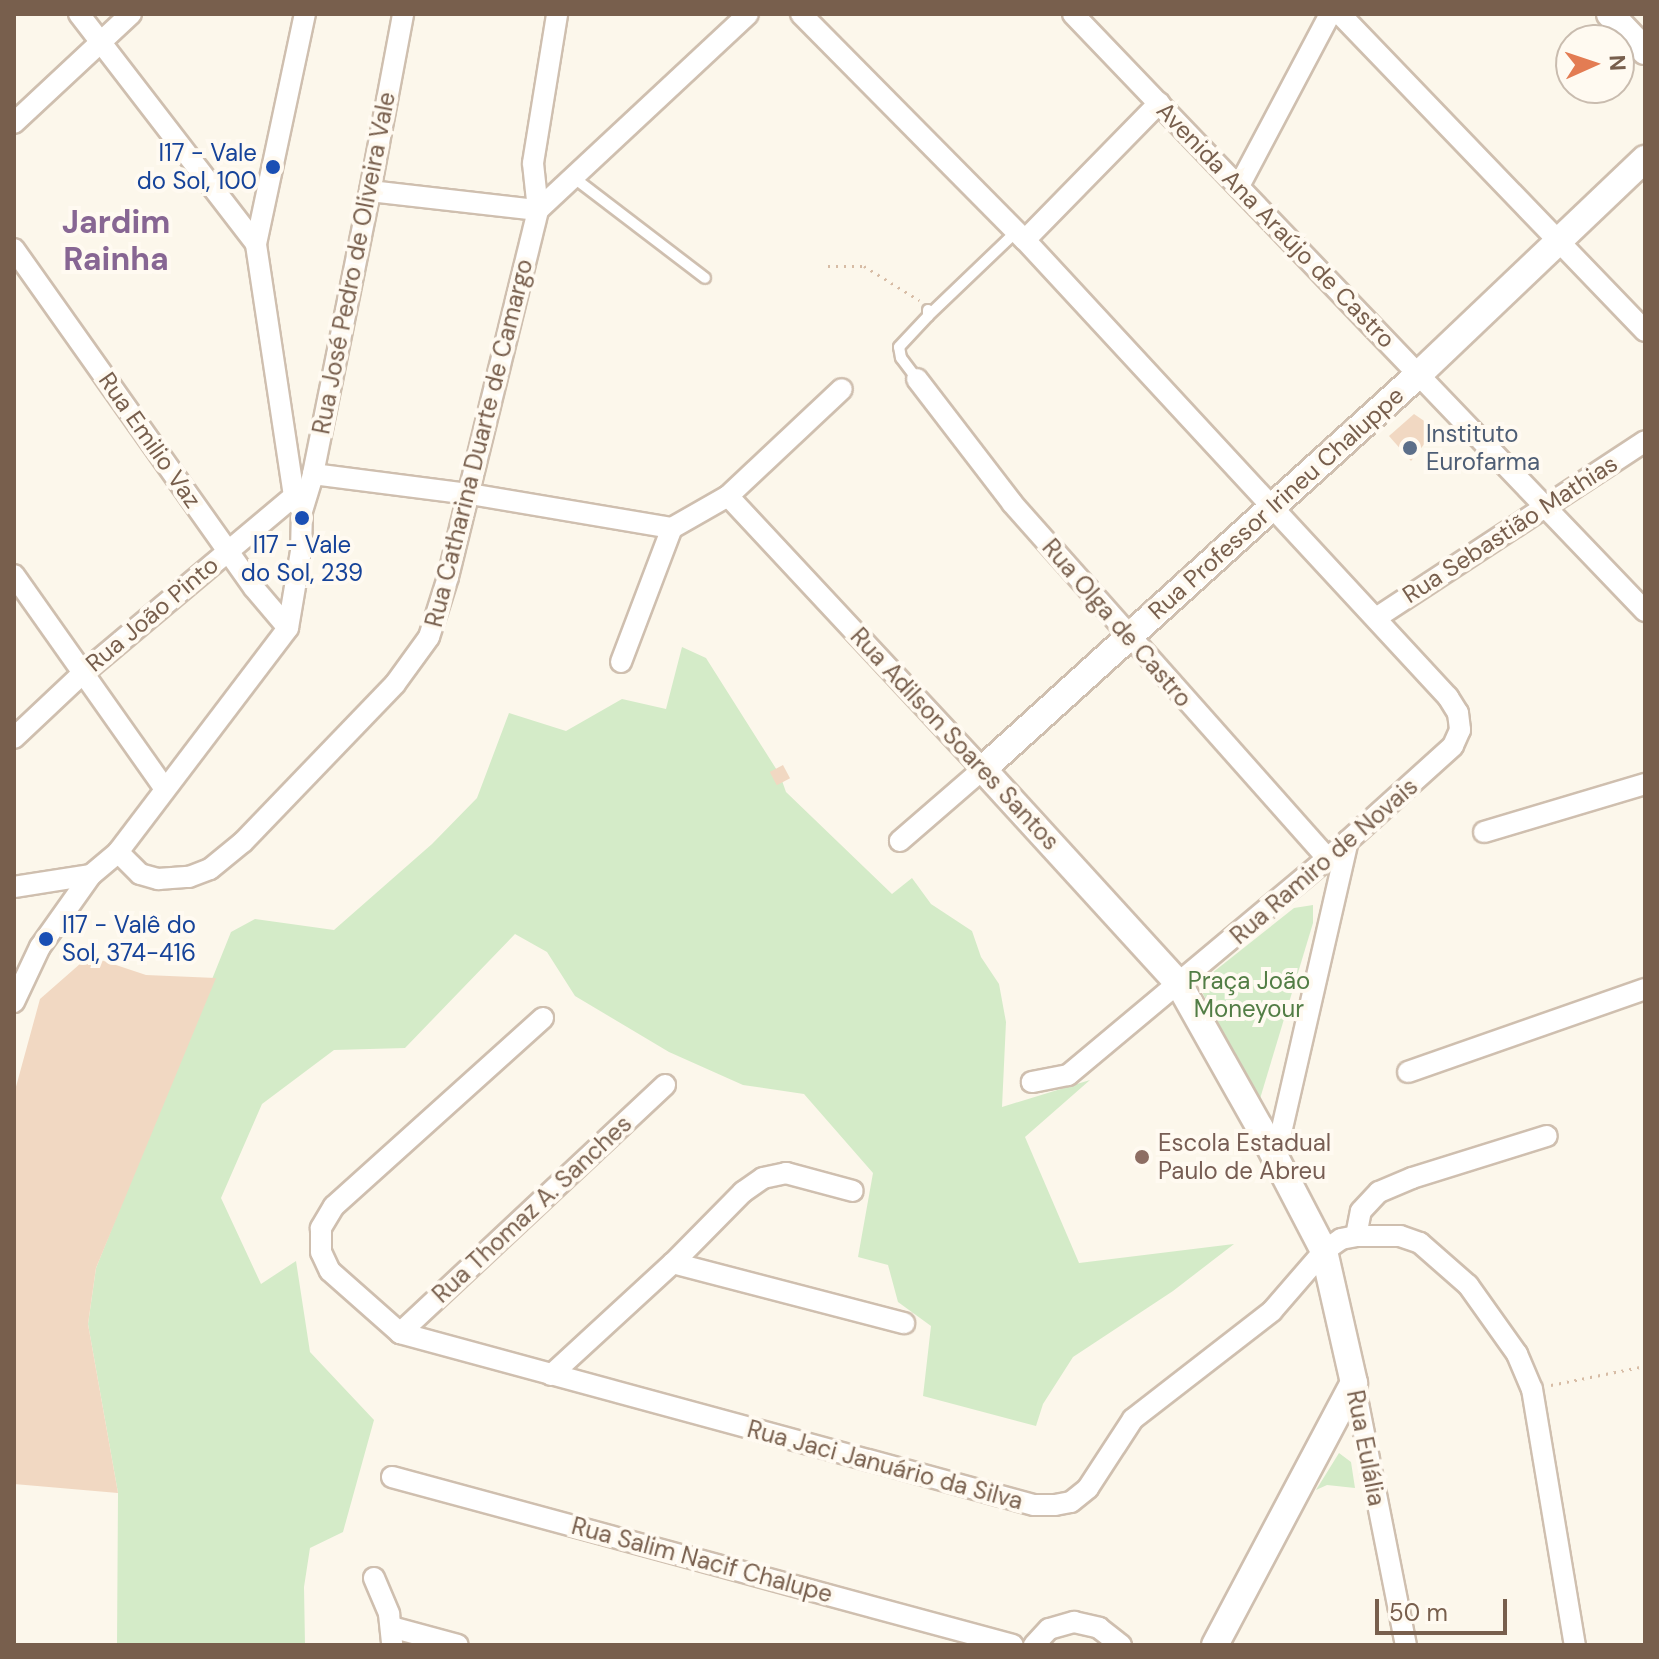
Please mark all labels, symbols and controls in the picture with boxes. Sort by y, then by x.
north arrow [1555,24,1635,104]
text: N [1603,54,1632,72]
street label: Rua José Pedro de Oliveira Vale [307,89,401,437]
street label: Avenida Ana Araújo de Castro [1151,96,1401,354]
place label: I17 - Vale do Sol, 100 [137,139,257,195]
marker: I17 - Vale do Sol, 100 [264,158,282,176]
district label: Jardim Rainha [62,204,170,279]
street label: Rua Catharina Duarte de Camargo [419,256,539,630]
street label: Rua Emilio Vaz [93,367,207,513]
street label: Rua Professor Irineu Chaluppe [1142,381,1410,625]
place label: Instituto Eurofarma [1426,420,1540,476]
marker: Instituto Eurofarma [1401,439,1419,457]
street label: Rua Sebastião Mathias [1397,449,1623,609]
marker: I17 - Vale do Sol, 239 [293,509,311,527]
place label: I17 - Vale do Sol, 239 [241,531,363,587]
street label: Rua Olga de Castro [1036,533,1198,713]
street label: Rua João Pinto [80,550,224,678]
street label: Rua Adilson Soares Santos [845,622,1065,856]
street label: Rua Ramiro de Novais [1224,772,1424,950]
place label: I17 - Valê do Sol, 374-416 [62,911,196,967]
marker: I17 - Valê do Sol, 374-416 [37,930,55,948]
park label: Praça João Moneyour [1188,967,1310,1023]
street label: Rua Thomaz A. Sanches [426,1109,638,1309]
place label: Escola Estadual Paulo de Abreu [1158,1129,1331,1185]
marker: Escola Estadual Paulo de Abreu [1133,1148,1151,1166]
street label: Rua Eulália [1341,1388,1391,1508]
street label: Rua Jaci Januário da Silva [744,1414,1026,1516]
street label: Rua Salim Nacif Chalupe [568,1511,836,1609]
scale bar [1379,1583,1511,1633]
text: 50 m [1389,1597,1448,1628]

